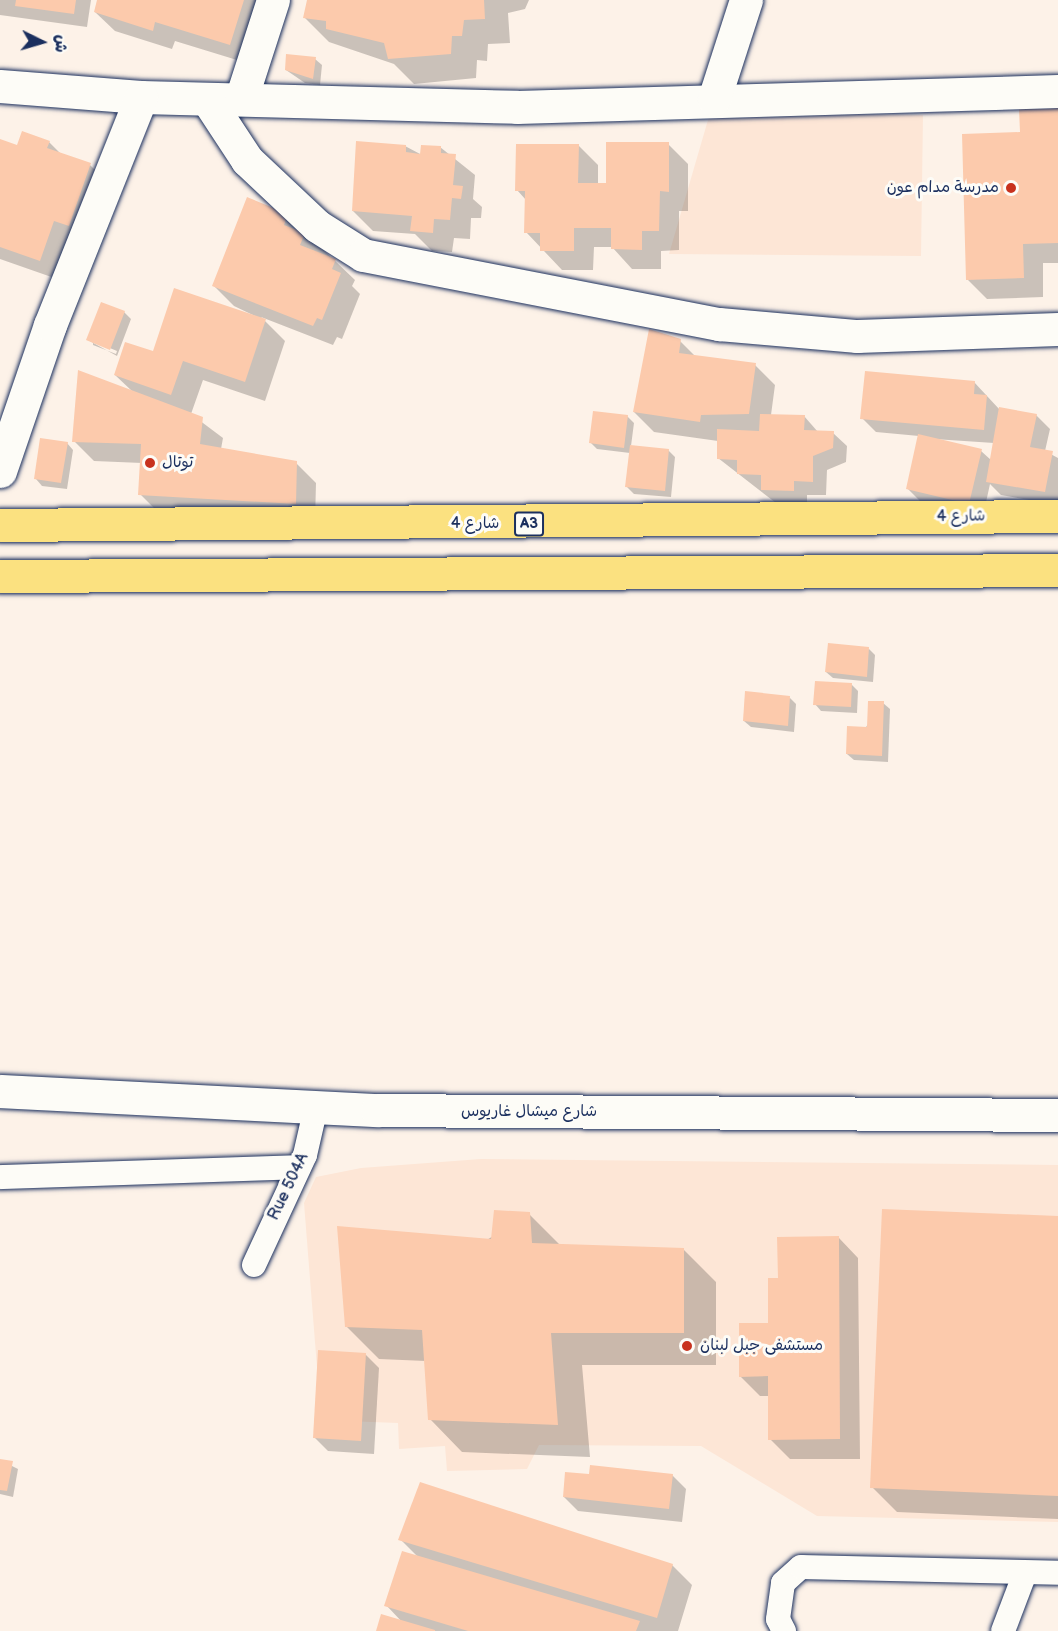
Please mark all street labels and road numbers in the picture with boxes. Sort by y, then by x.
street label: شارع 4 [936,507,986,527]
road number: A3 [514,512,544,536]
street label: شارع 4 [451,514,499,534]
street label: شارع ميشال غاريوس [461,1102,597,1122]
street label: Rue 504A [265,1150,313,1224]

